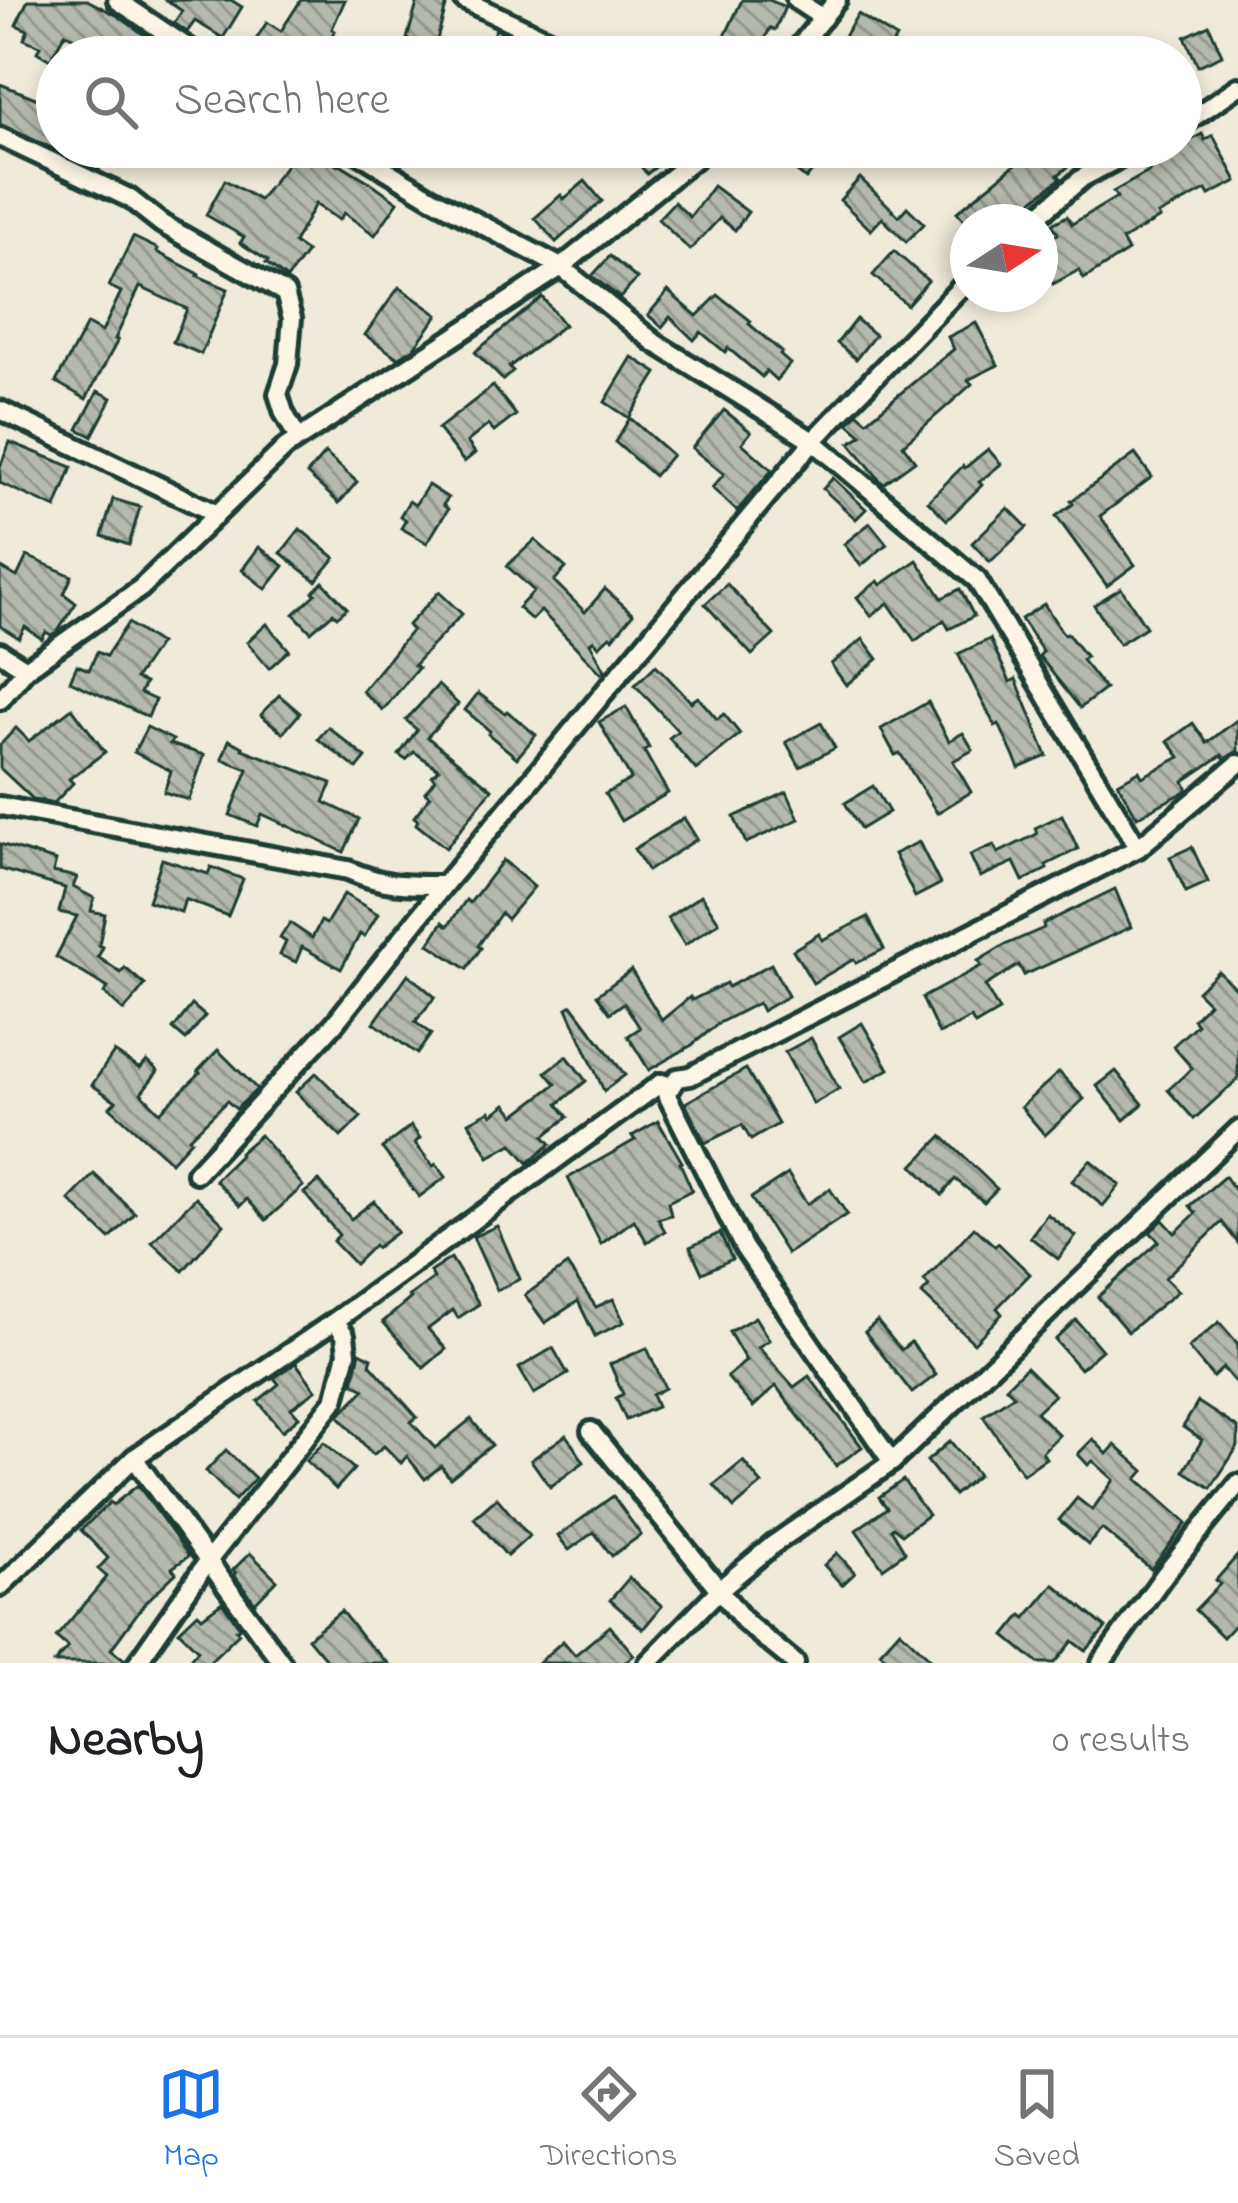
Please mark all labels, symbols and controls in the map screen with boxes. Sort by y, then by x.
search box [36,36,1202,168]
icon: search [78,69,144,135]
text: Search here [174,69,390,135]
north arrow [950,204,1058,312]
text: Nearby [48,1704,204,1779]
text: 0 results [1052,1713,1190,1770]
tab: Map [158,2061,224,2181]
tab: Directions [540,2061,677,2181]
tab: Saved [994,2061,1080,2181]

